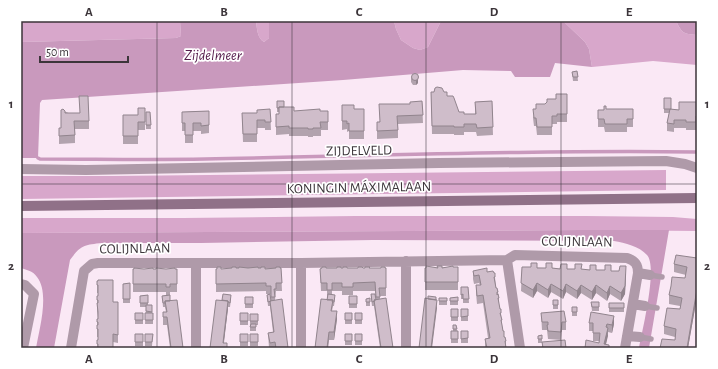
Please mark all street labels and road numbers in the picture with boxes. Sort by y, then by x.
street label: ZIJDELVELD [326,143,392,159]
street label: KONINGIN MÁXIMALAAN [287,177,431,196]
street label: COLIJNLAAN [541,234,613,250]
street label: COLIJNLAAN [99,241,171,257]

